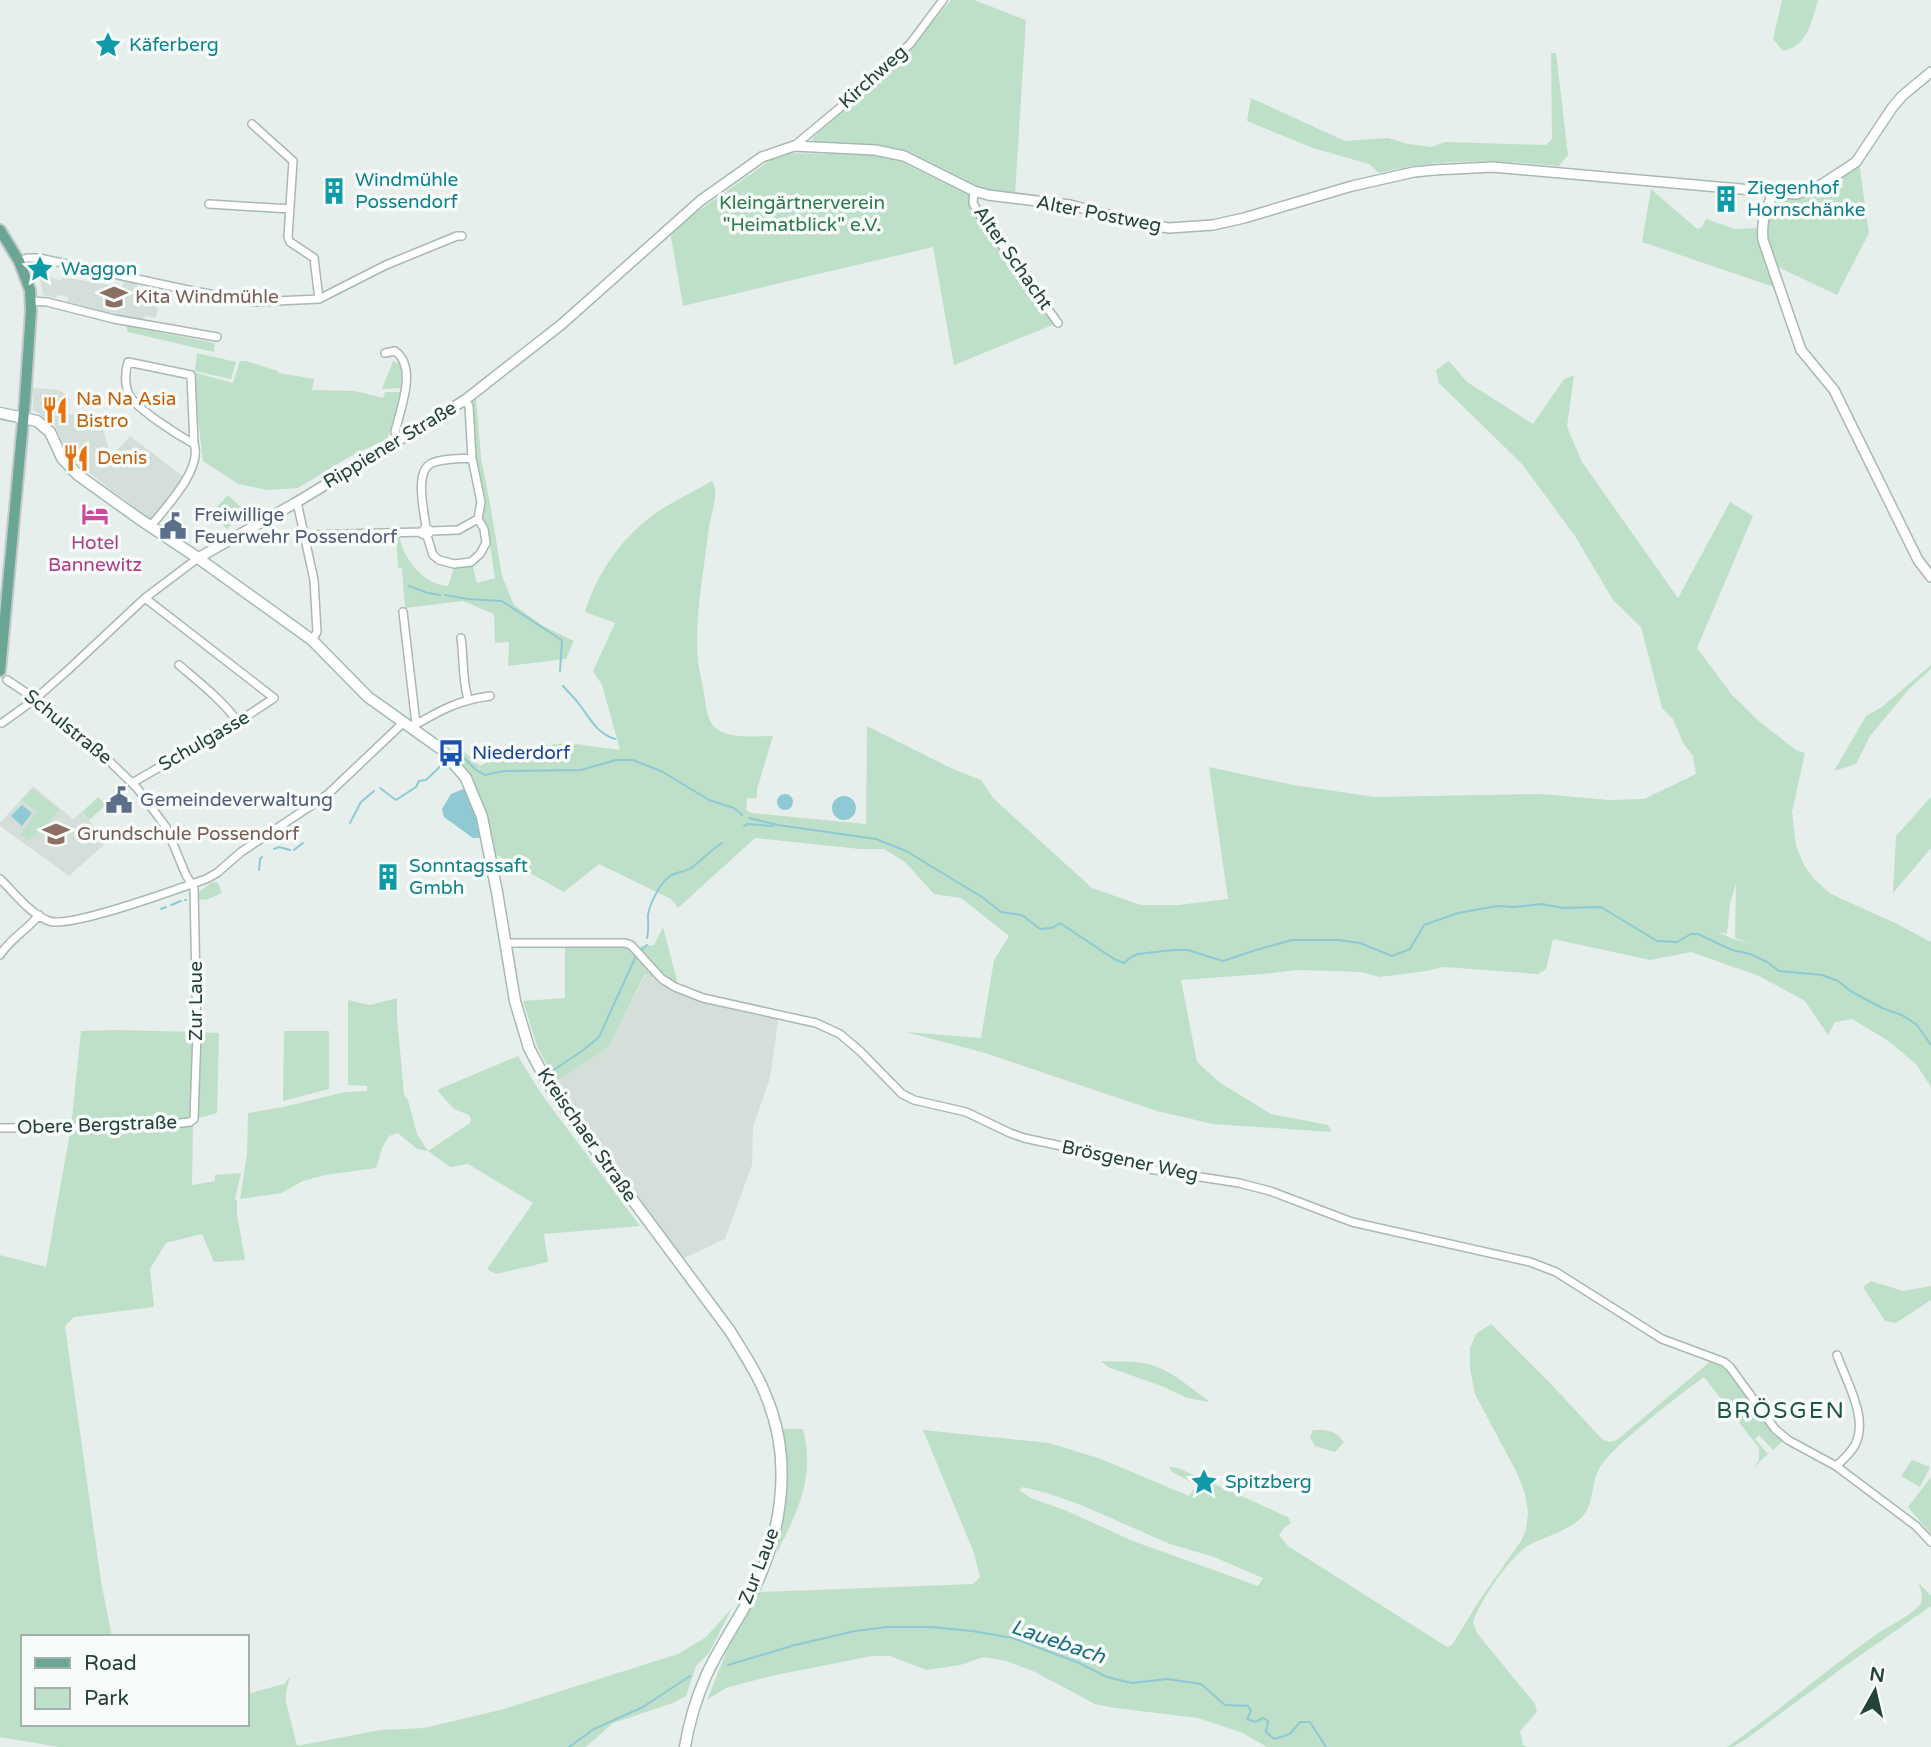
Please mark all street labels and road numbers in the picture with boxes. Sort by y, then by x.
street label: Kirchweg [835,41,911,113]
street label: Alter Postweg [1035,191,1163,237]
street label: Alter Schacht [969,202,1057,314]
street label: Rippiener Straße [320,397,460,493]
street label: Schulstraße [20,685,116,769]
street label: Schulgasse [155,706,253,776]
street label: Zur Laue [185,961,207,1041]
street label: Kreischaer Straße [533,1064,641,1206]
street label: Obere Bergstraße [17,1111,177,1139]
street label: Brösgener Weg [1060,1136,1200,1186]
street label: Zur Laue [734,1525,784,1607]

